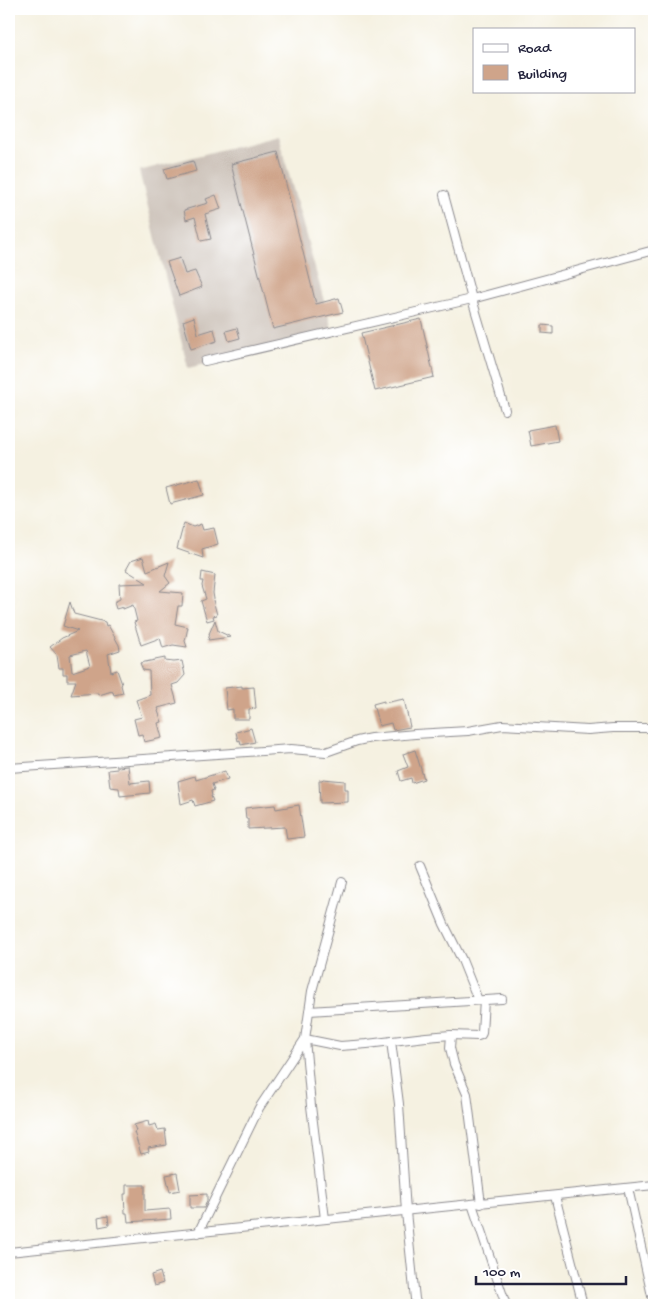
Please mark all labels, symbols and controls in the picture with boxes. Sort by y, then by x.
legend [473,28,636,92]
text: Road [518,40,552,58]
text: Building [517,66,567,84]
scale bar [476,1254,626,1286]
text: 100 m [482,1264,521,1282]

